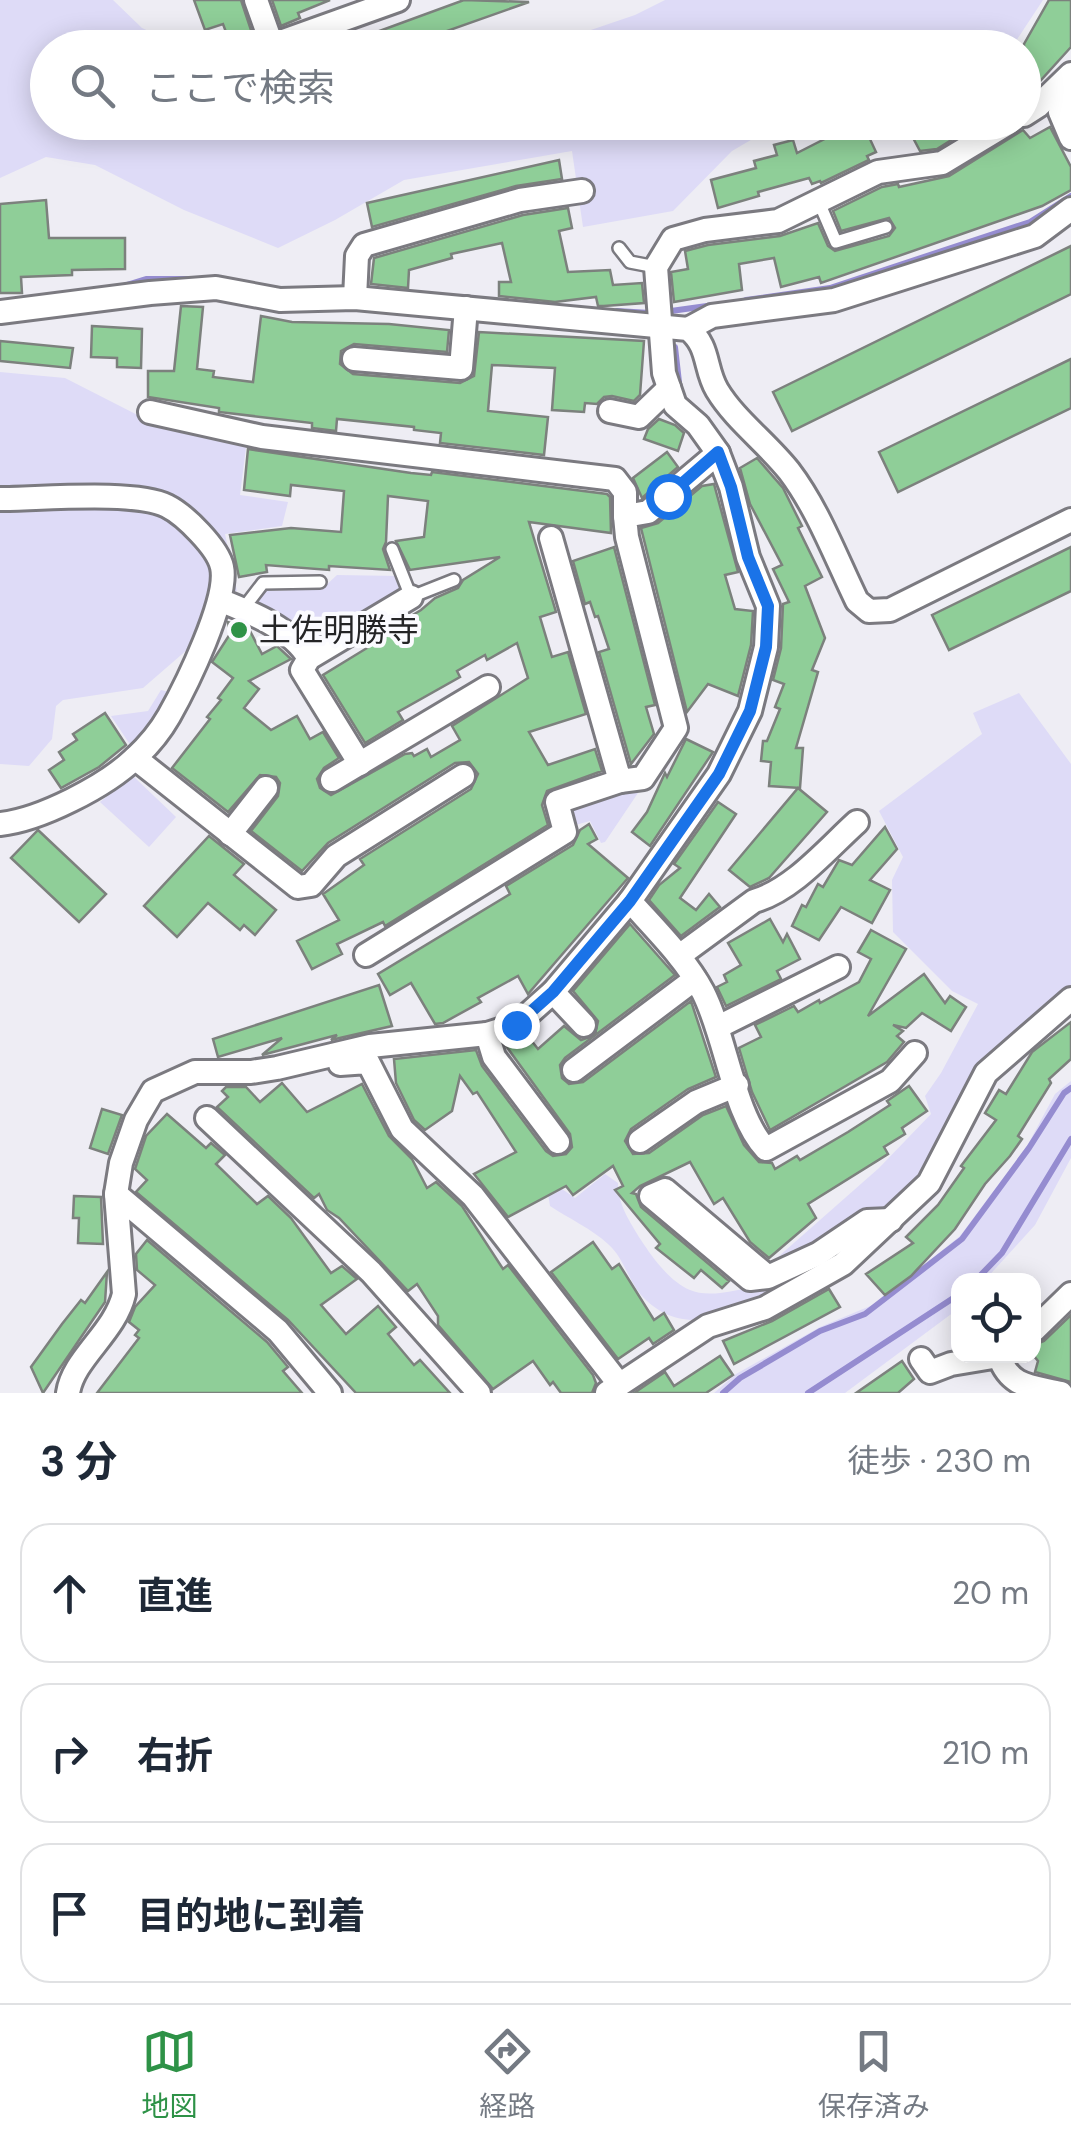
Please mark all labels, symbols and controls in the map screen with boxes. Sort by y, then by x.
search box [30,30,1041,140]
icon: search [65,58,120,113]
text: ここで検索 [145,63,335,113]
route start [646,474,692,520]
place label: 土佐明勝寺 [259,609,419,651]
marker: 土佐明勝寺 [228,619,250,641]
route end [494,1003,540,1049]
map controls [951,1273,1041,1363]
button: locate [951,1273,1041,1363]
text: 3 分 [40,1434,117,1489]
text: 徒歩 · 230 m [847,1440,1031,1482]
icon: ahead [42,1566,97,1621]
text: 直進 [137,1571,213,1621]
text: 20 m [952,1572,1029,1614]
icon: right [42,1726,97,1781]
text: 右折 [137,1731,213,1781]
text: 210 m [942,1732,1029,1774]
icon: arrive [42,1886,97,1941]
text: 目的地に到着 [137,1891,365,1941]
tab: 地図 [141,2024,197,2125]
tab: 経路 [479,2024,536,2125]
tab: 保存済み [818,2024,930,2125]

